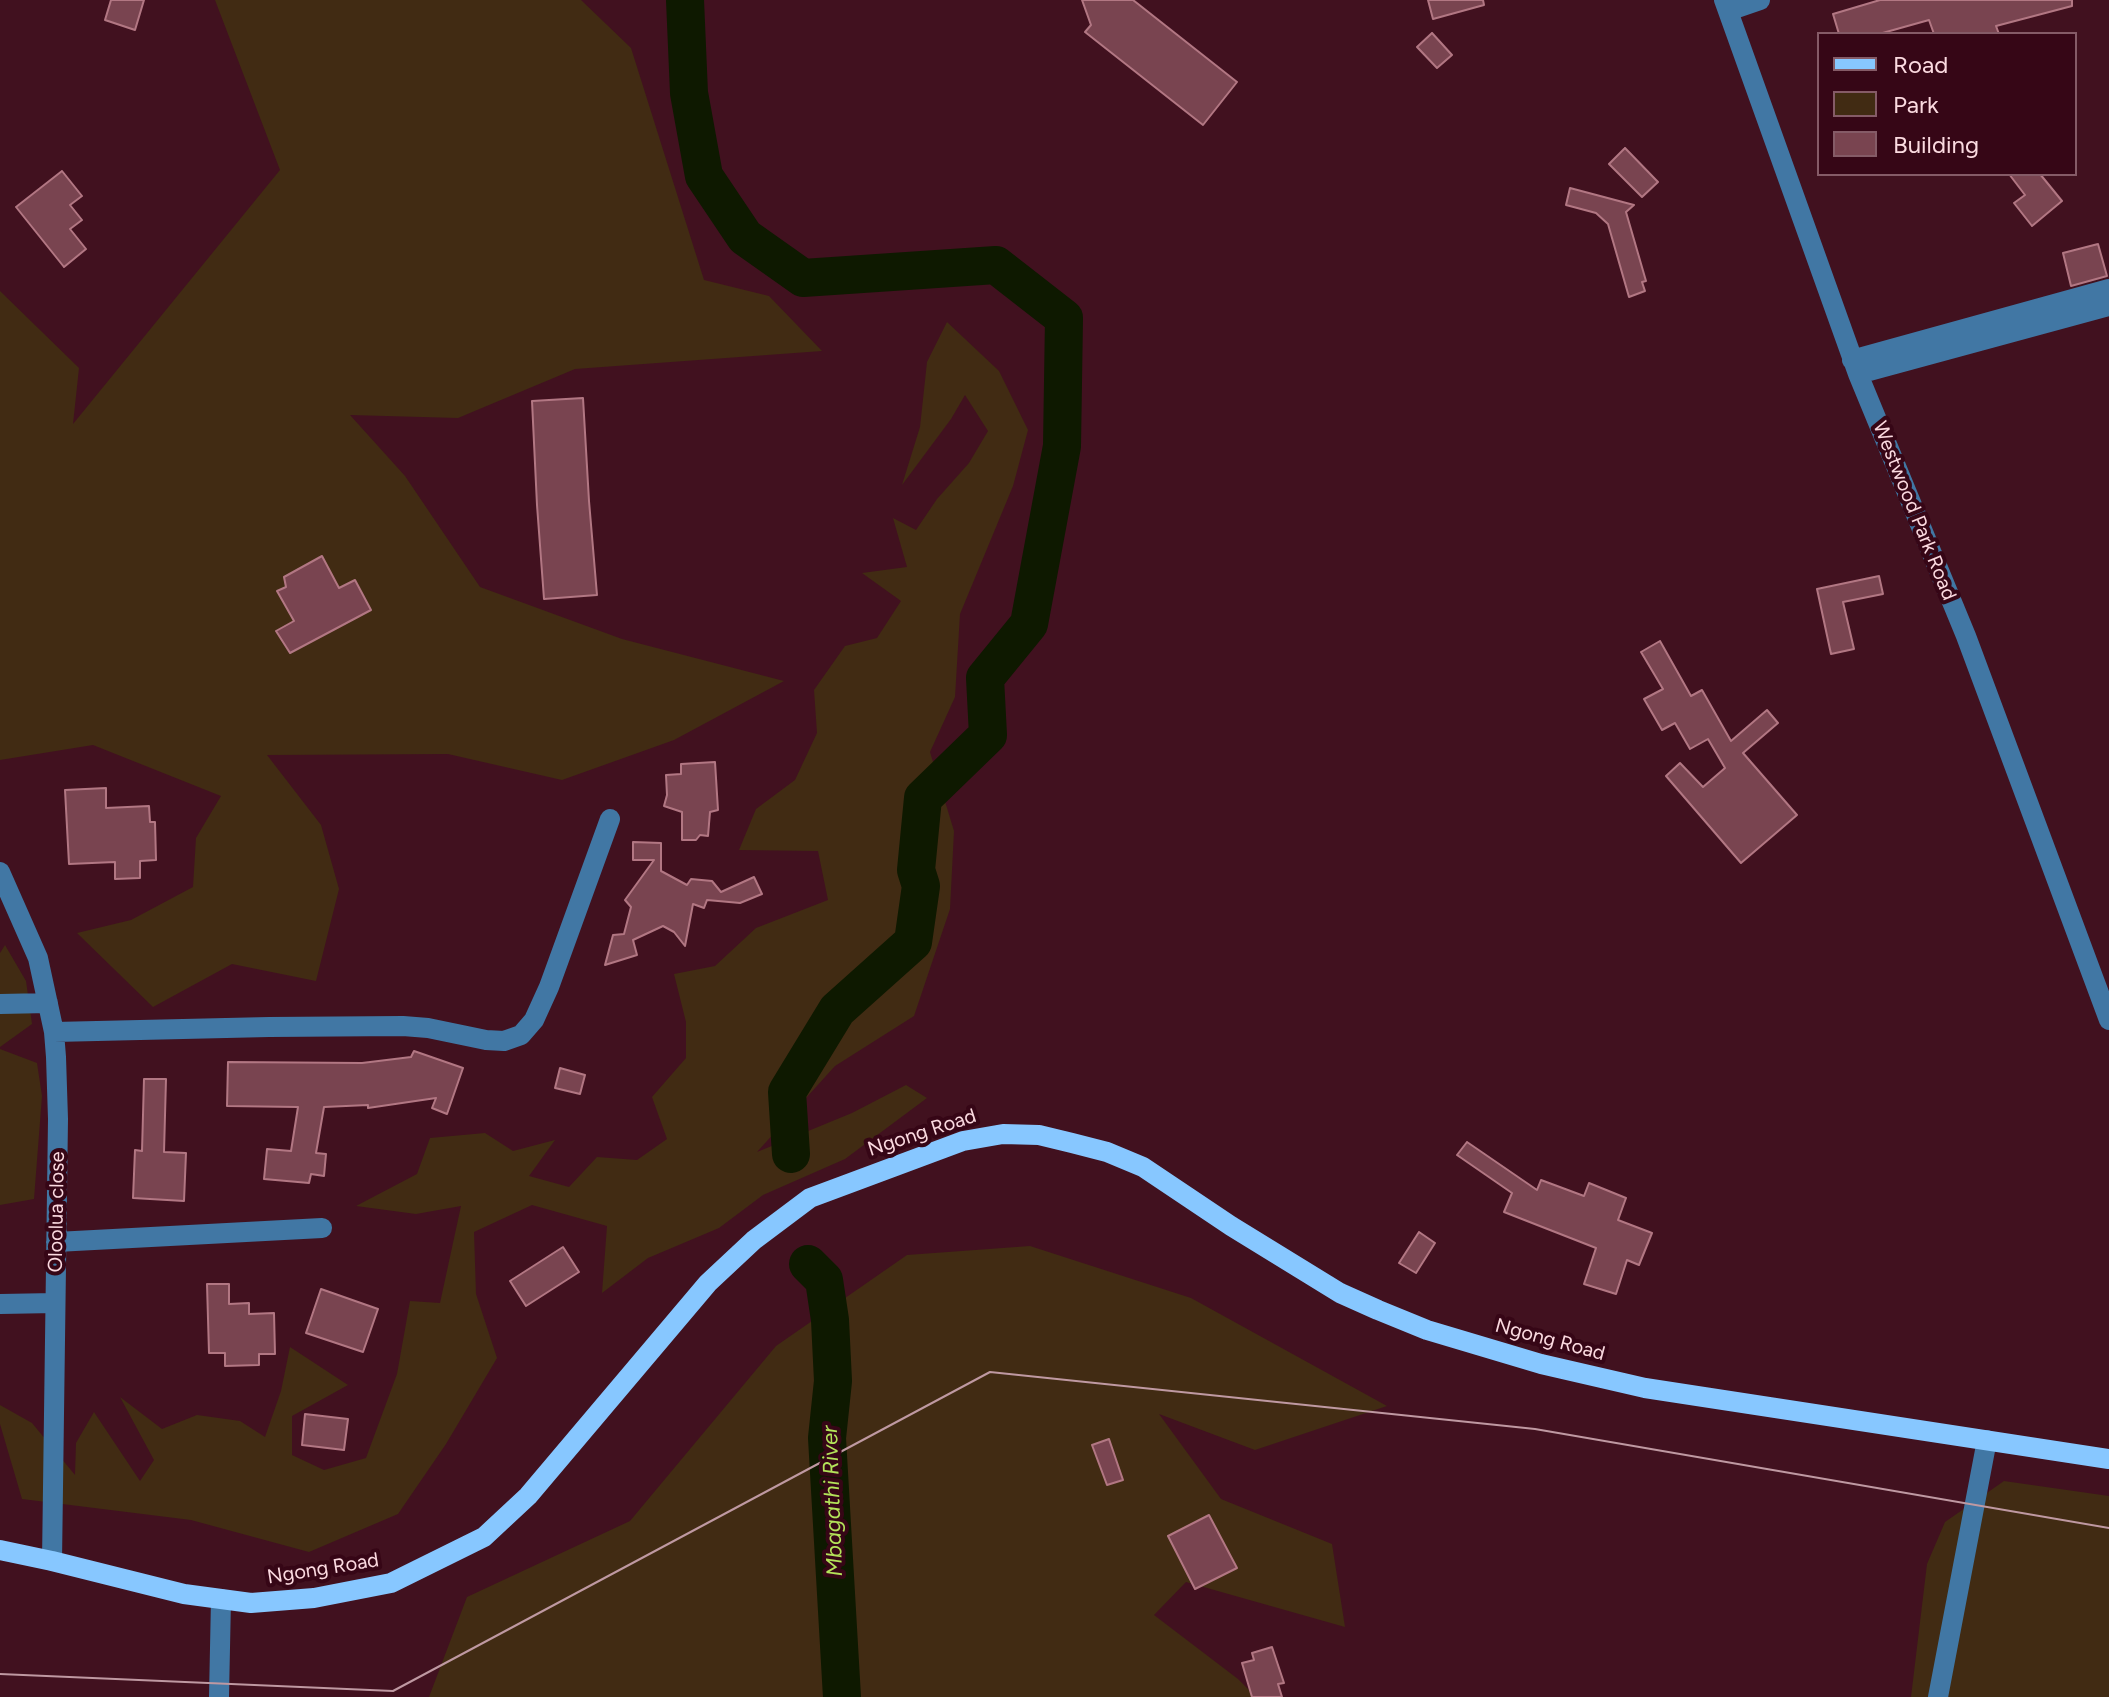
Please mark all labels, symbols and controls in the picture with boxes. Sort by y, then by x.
legend [1817,32,2077,176]
text: Road [1893,50,1948,79]
text: Park [1893,90,1939,119]
text: Building [1893,130,1979,159]
street label: Westwood Park Road [1867,418,1961,604]
street label: Ngong Road [865,1104,979,1162]
street label: Oloolua close [44,1151,70,1273]
street label: Ngong Road [1492,1314,1608,1366]
water label: Mbagathi River [817,1425,849,1577]
street label: Ngong Road [265,1548,381,1590]

